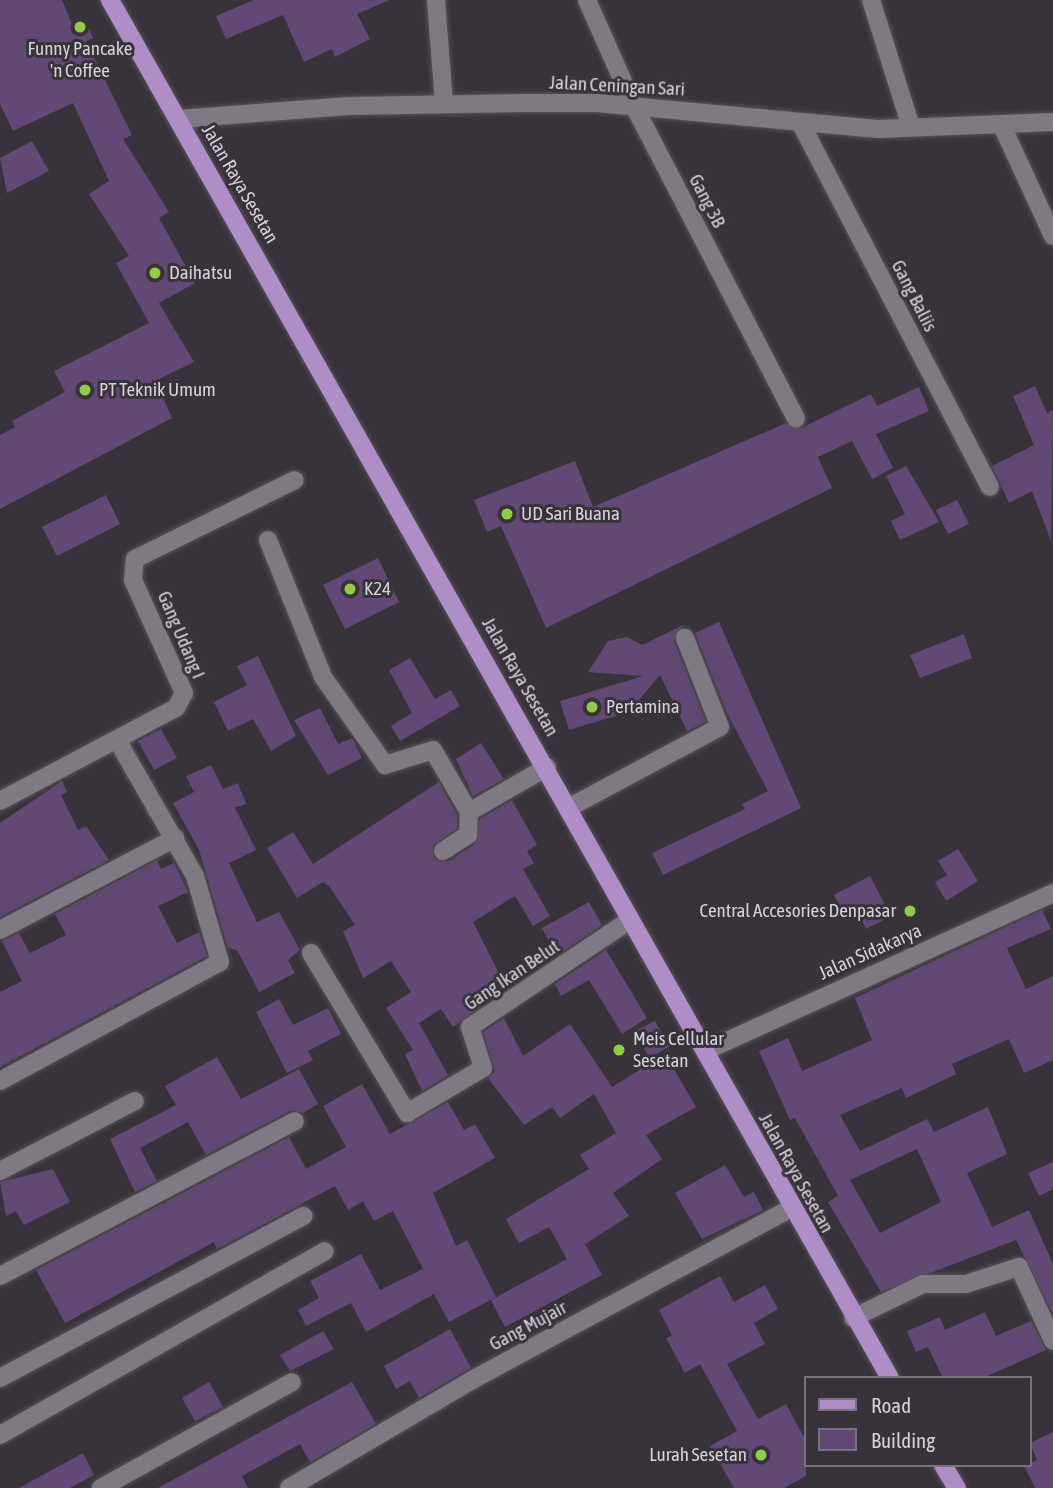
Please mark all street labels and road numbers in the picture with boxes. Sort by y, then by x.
street label: Jalan Ceningan Sari [549,71,685,101]
street label: Jalan Raya Sesetan [197,121,283,247]
street label: Gang 3B [684,171,730,231]
street label: Gang Baliis [886,256,942,336]
street label: Gang Udang I [152,588,210,682]
street label: Jalan Raya Sesetan [477,614,563,740]
street label: Jalan Sidakarya [815,919,925,985]
street label: Gang Ikan Belut [460,935,564,1015]
street label: Jalan Raya Sesetan [754,1109,838,1237]
street label: Gang Mujair [486,1296,570,1356]

